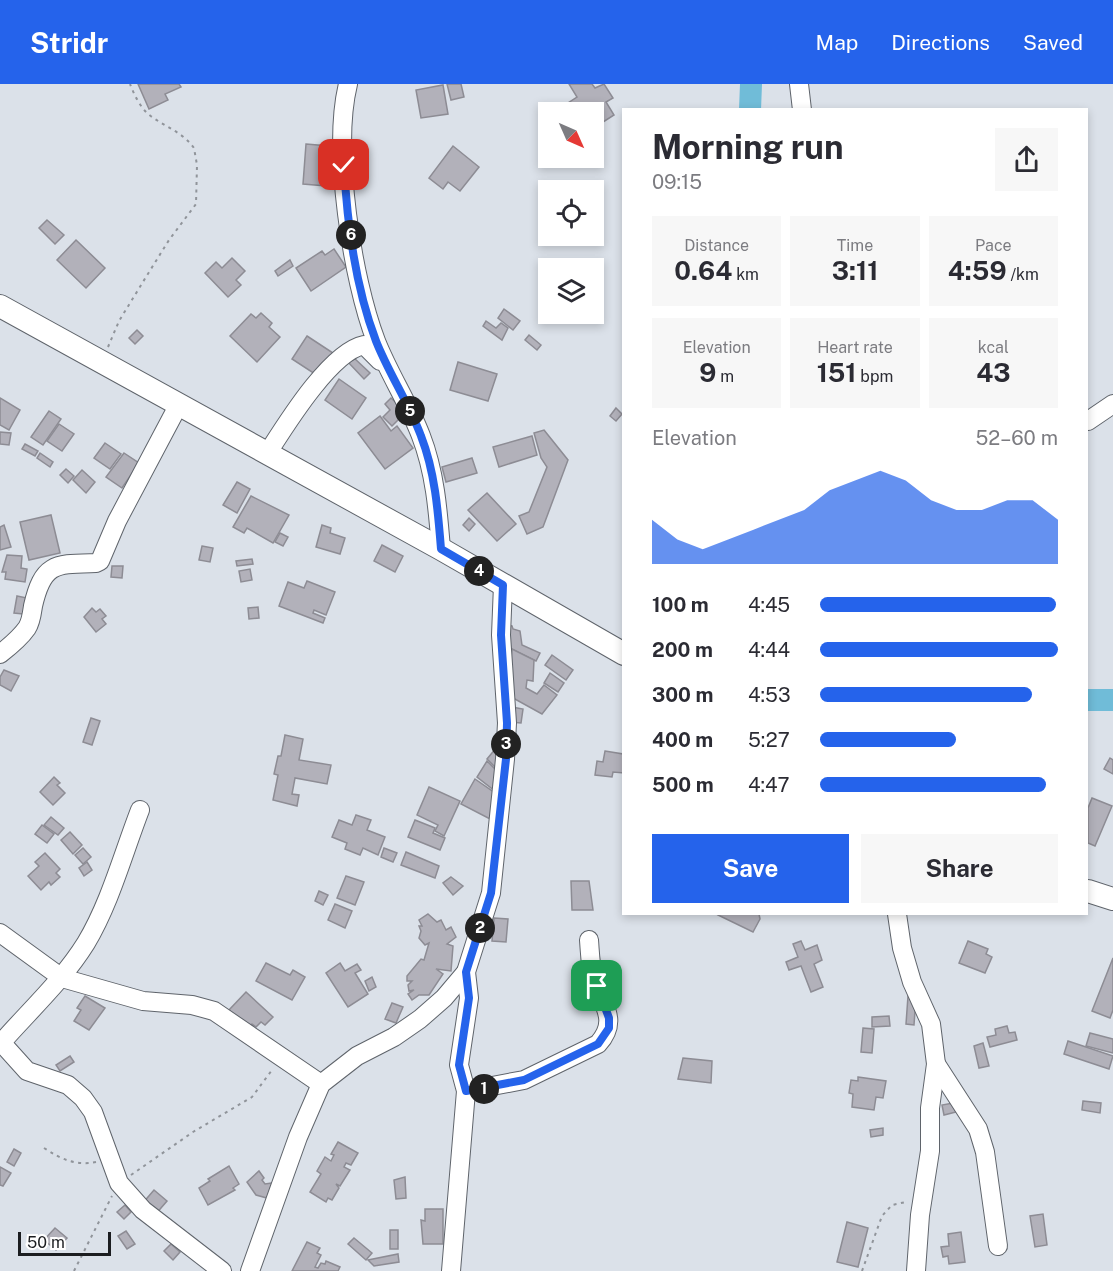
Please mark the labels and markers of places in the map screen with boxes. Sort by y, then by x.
pin [318,139,369,190]
pin: 6 [336,220,366,250]
pin: 5 [395,396,425,426]
pin: 4 [464,556,494,586]
pin: 3 [491,729,521,759]
pin: 2 [465,913,495,943]
pin [571,960,622,1011]
pin: 1 [469,1074,499,1104]

